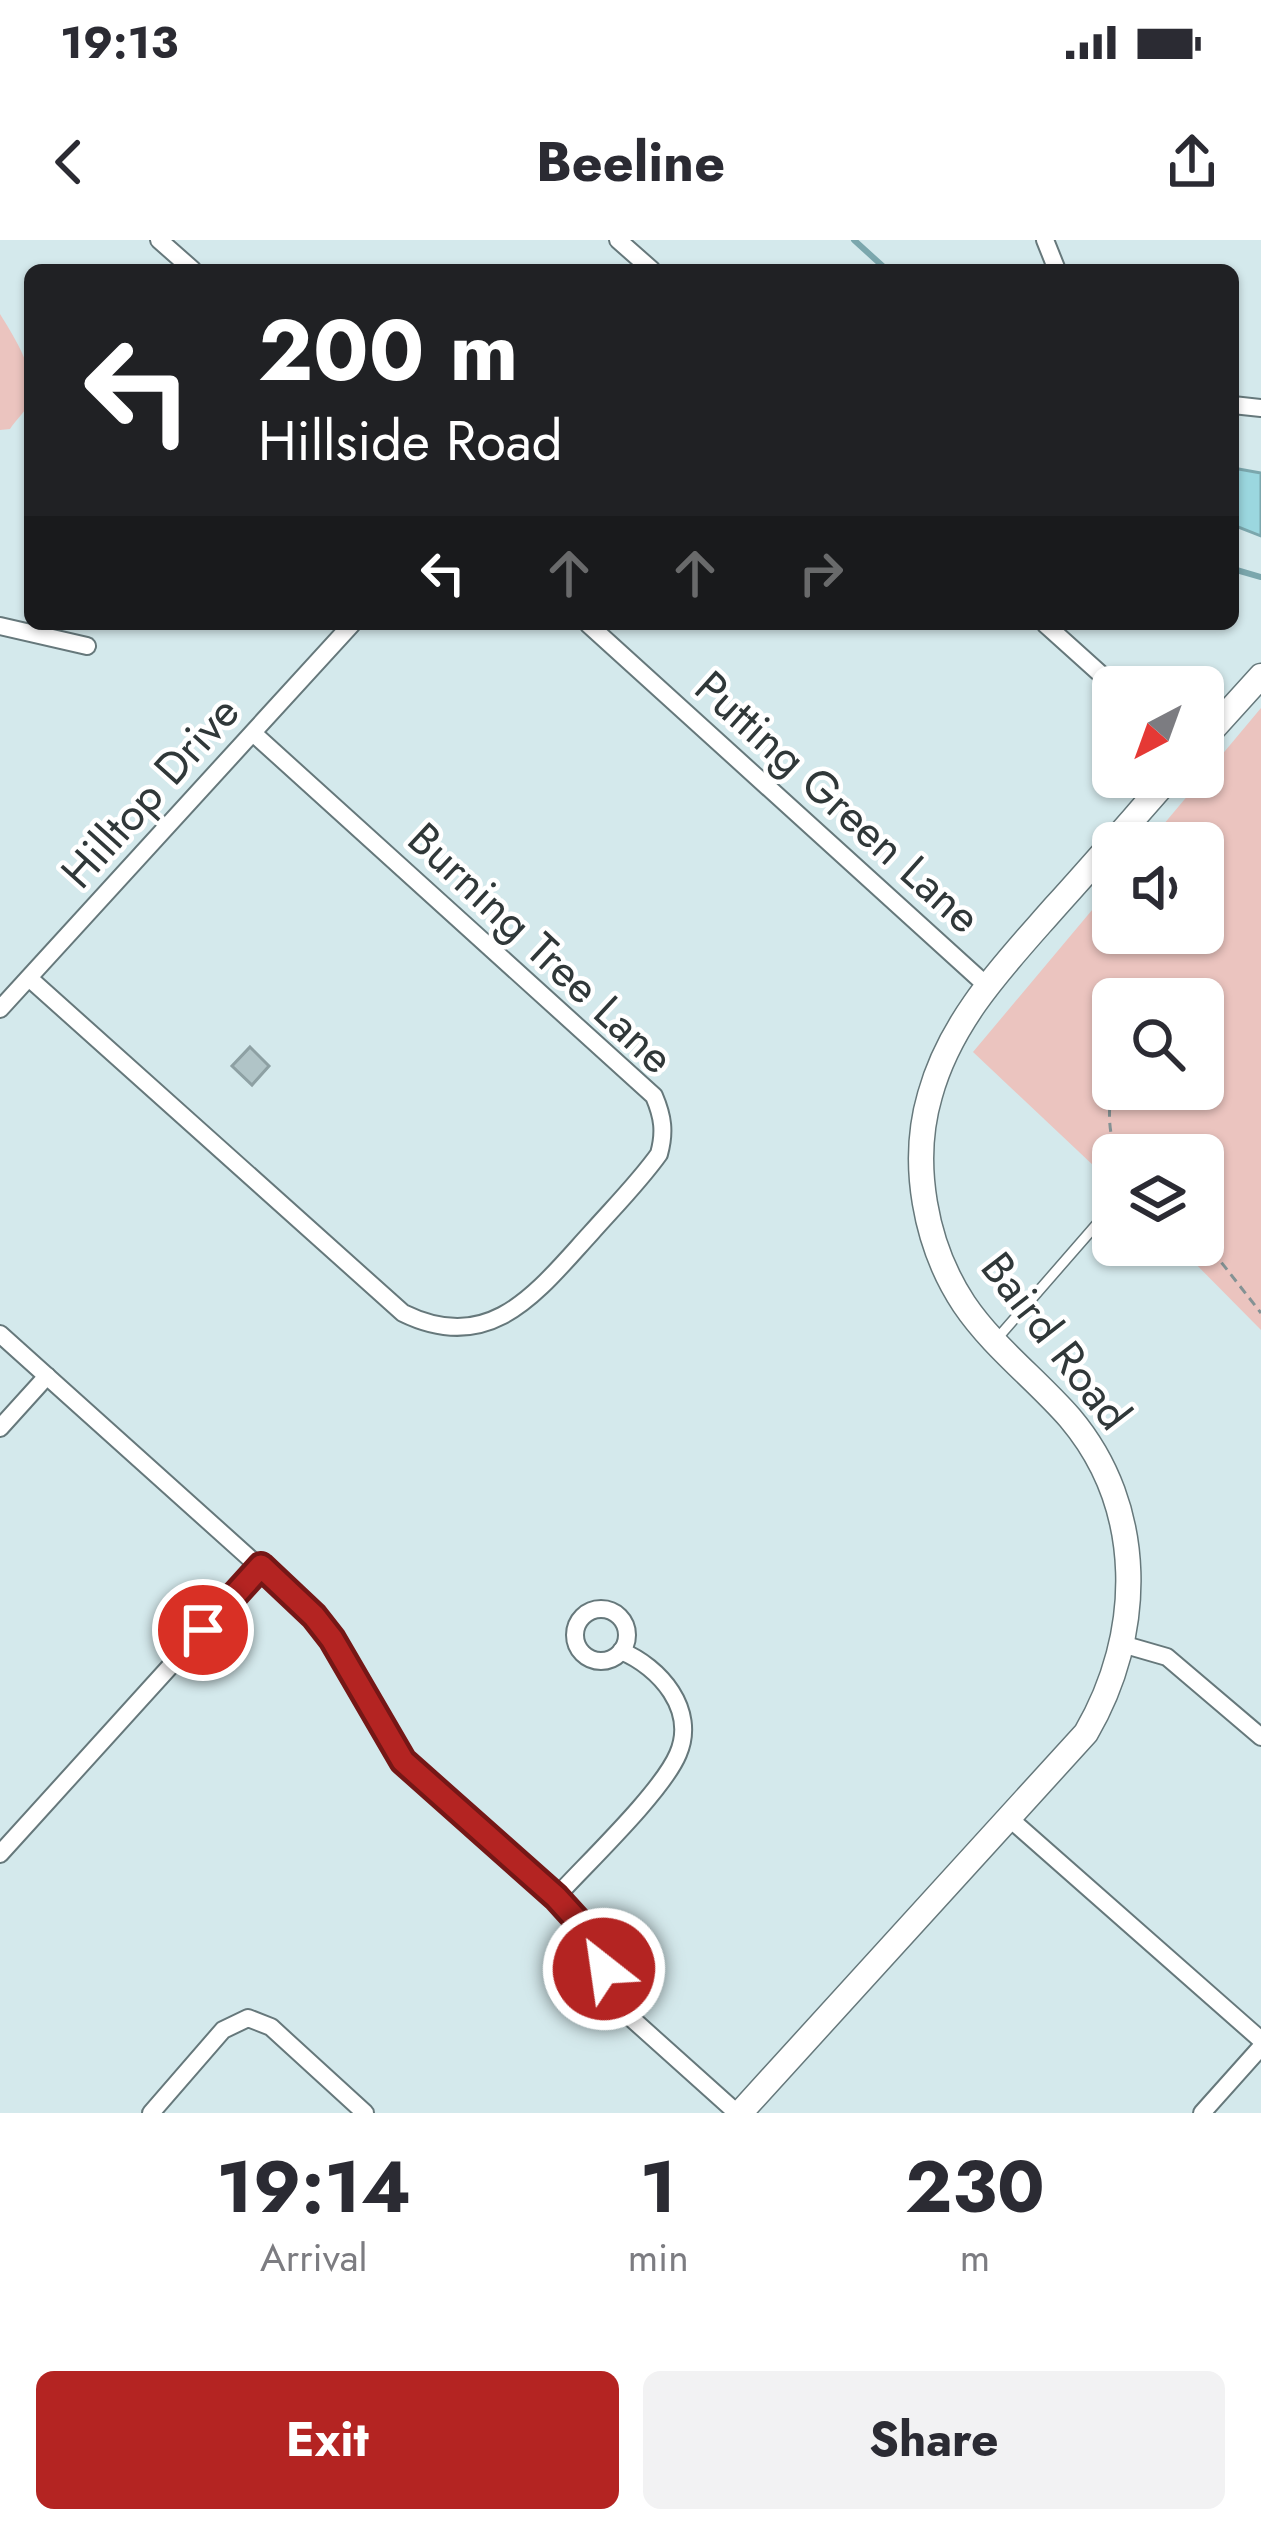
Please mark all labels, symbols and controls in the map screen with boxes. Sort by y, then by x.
text: 19:13 [60,10,178,75]
text: Beeline [536,123,725,201]
icon: back [36,129,102,195]
icon: share [1159,129,1225,195]
text: 200 m [258,290,518,412]
icon: left [60,312,216,468]
text: Hillside Road [258,402,563,480]
icon: left [410,540,476,606]
icon: ahead [536,540,602,606]
icon: ahead [662,540,728,606]
icon: right [788,540,854,606]
street label: Putting Green Lane [681,656,995,948]
north arrow [1092,666,1224,798]
map controls [1092,666,1224,1266]
street label: Hilltop Drive [46,681,254,903]
street label: Burning Tree Lane [393,807,689,1089]
button: sound [1092,822,1224,954]
button: search [1092,978,1224,1110]
button: layers [1092,1134,1224,1266]
street label: Baird Road [966,1238,1146,1444]
pin [152,1579,254,1681]
icon: arrive [170,1597,236,1663]
position arrow [541,1906,667,2032]
text: 19:14 [216,2135,411,2239]
text: 1 [640,2135,676,2239]
text: 230 [905,2135,1045,2239]
text: Arrival [260,2229,368,2286]
text: min [628,2229,689,2286]
text: m [960,2229,990,2286]
button: Exit [36,2371,619,2509]
button: Share [643,2371,1225,2509]

